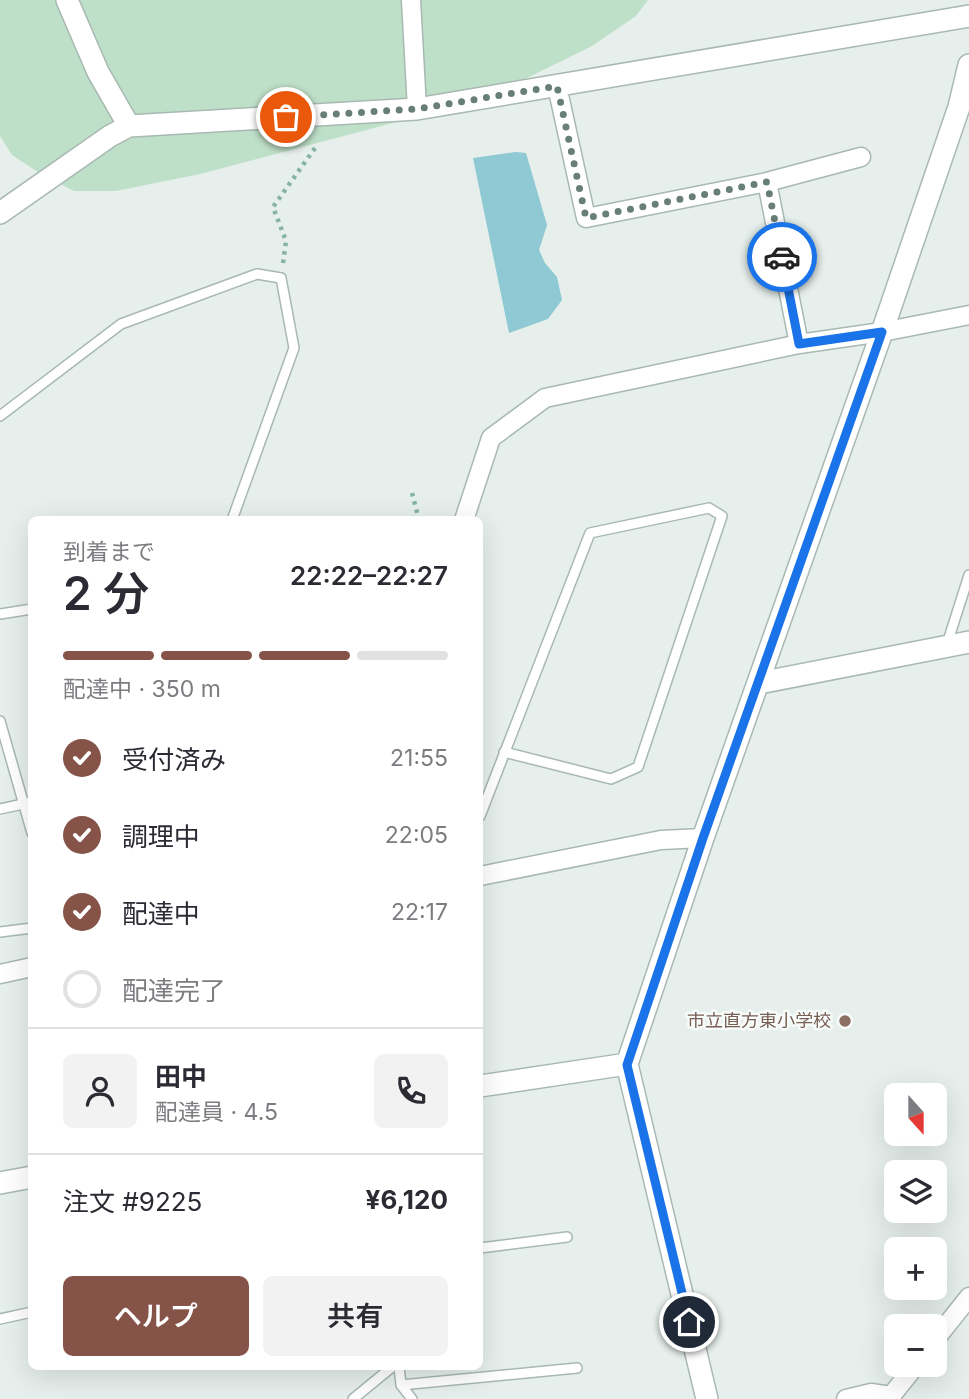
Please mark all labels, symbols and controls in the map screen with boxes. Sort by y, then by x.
pin [256,87,316,147]
icon: bag [267,98,305,136]
courier [747,222,817,292]
icon: car [763,238,801,276]
text: 到着まで [63,538,155,566]
text: 22:22–22:27 [290,560,448,591]
text: 2 分 [63,565,149,621]
text: 配達中 · 350 m [63,675,221,703]
icon: check [63,739,101,777]
text: 受付済み [122,744,226,775]
text: 21:55 [390,744,448,772]
icon: check [63,816,101,854]
text: 調理中 [122,821,200,852]
text: 22:05 [385,821,448,849]
icon: check [63,893,101,931]
text: 配達中 [122,898,200,929]
text: 22:17 [391,898,448,926]
text: 配達完了 [122,975,226,1006]
place label: 市立直方東小学校 [687,1010,831,1031]
marker: 市立直方東小学校 [837,1013,853,1029]
button: person [63,1054,137,1128]
button: phone [374,1054,448,1128]
text: 田中 [155,1061,207,1092]
north arrow [884,1083,947,1146]
map controls [884,1083,947,1377]
text: 配達員 · 4.5 [155,1098,278,1126]
button: layers [884,1160,947,1223]
text: ¥6,120 [366,1184,448,1215]
text: 注文 #9225 [63,1186,202,1217]
button: + [884,1237,947,1300]
button: ヘルプ [63,1276,249,1356]
button: 共有 [263,1276,448,1356]
pin [659,1292,719,1352]
icon: home [670,1303,708,1341]
button: − [884,1314,947,1377]

